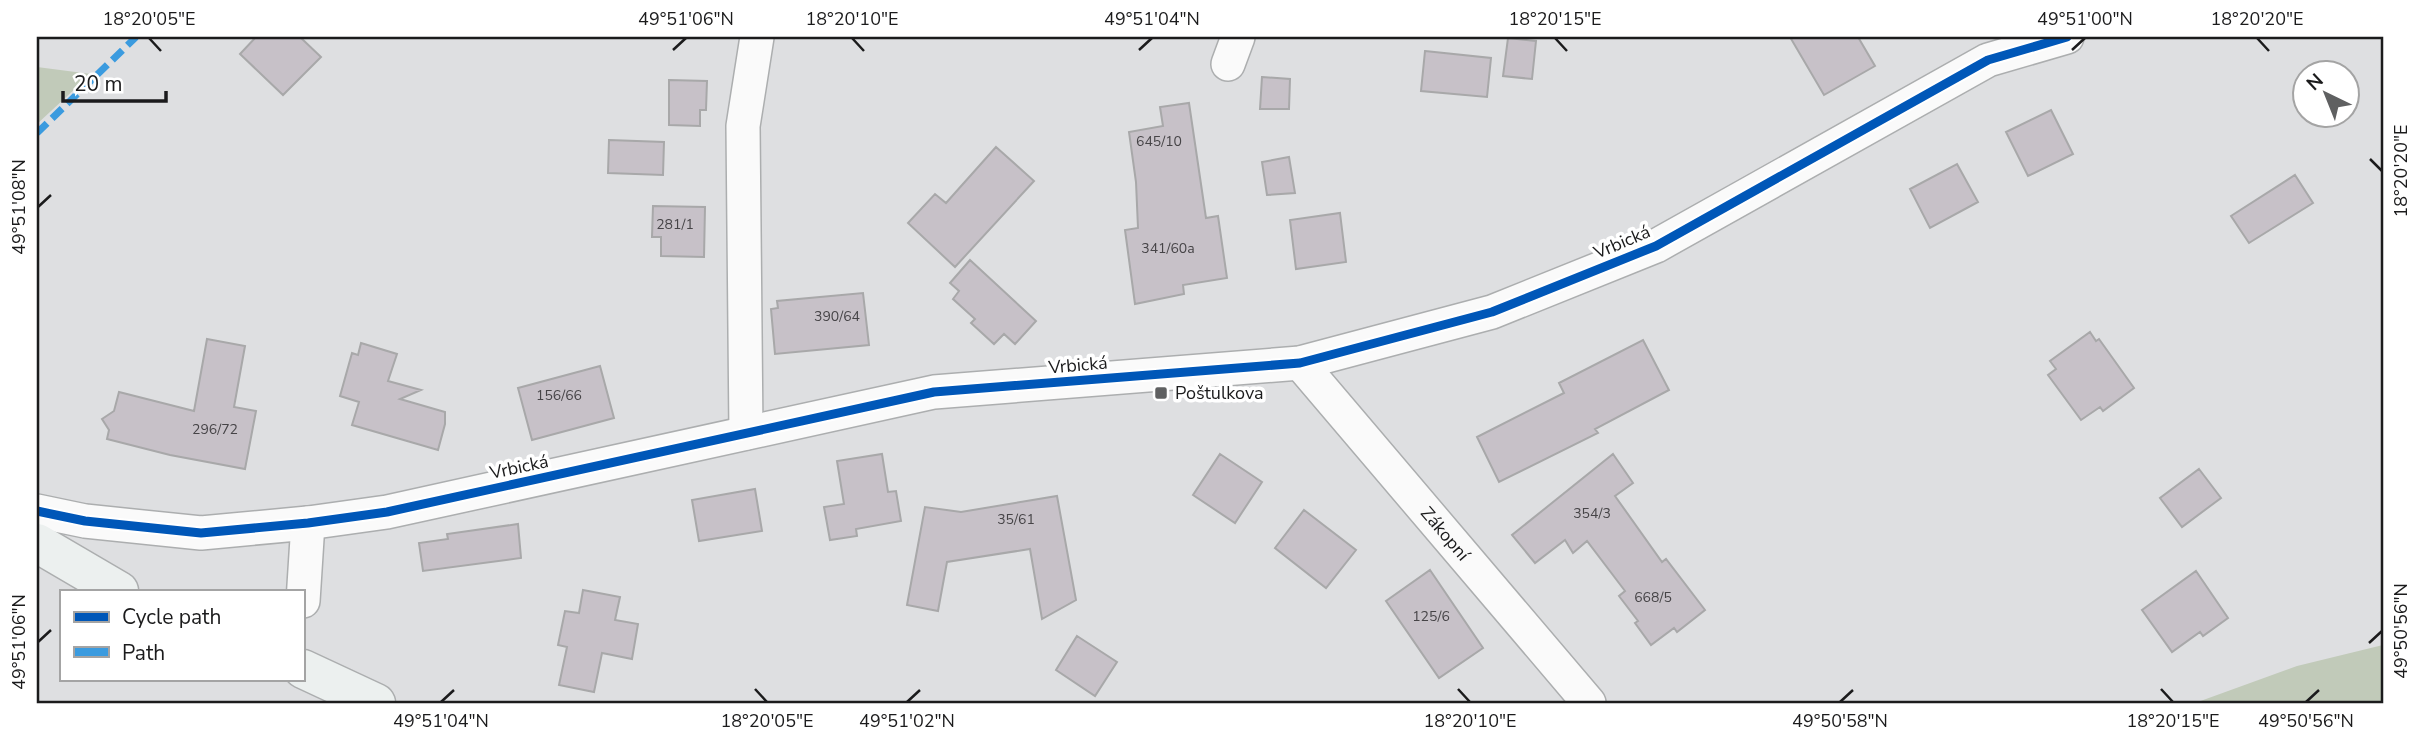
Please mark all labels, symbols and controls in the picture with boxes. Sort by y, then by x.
text: 18°20'05"E [103,7,196,31]
text: 49°51'06"N [638,7,734,31]
text: 18°20'10"E [806,7,899,31]
text: 49°51'04"N [1104,7,1200,31]
text: 18°20'15"E [1509,7,1602,31]
text: 49°51'00"N [2037,7,2133,31]
text: 18°20'20"E [2211,7,2304,31]
scale bar [63,60,166,104]
north arrow [2290,60,2360,130]
text: N [2301,68,2329,97]
text: 20 m [74,70,123,98]
text: 18°20'20"E [2389,125,2413,218]
house number: 645/10 [1136,132,1182,151]
text: 49°51'08"N [7,159,31,255]
house number: 281/1 [656,215,694,234]
street label: Vrbická [1589,219,1654,265]
house number: 341/60a [1141,239,1195,258]
house number: 390/64 [814,307,860,326]
street label: Vrbická [1046,350,1109,380]
place label: Poštulkova [1175,381,1264,405]
marker: Poštulkova [1153,385,1169,401]
house number: 156/66 [536,386,582,405]
house number: 296/72 [192,420,238,439]
street label: Vrbická [487,449,550,485]
street label: Zákopní [1415,502,1475,566]
house number: 354/3 [1573,504,1611,523]
house number: 35/61 [997,510,1035,529]
text: 49°50'56"N [2389,583,2413,679]
house number: 668/5 [1634,588,1672,607]
legend [60,590,304,680]
text: 49°51'06"N [7,594,31,690]
text: Cycle path [122,603,221,631]
house number: 125/6 [1412,607,1450,626]
text: Path [122,639,165,667]
text: 49°51'04"N [393,709,489,733]
text: 18°20'05"E [721,709,814,733]
text: 49°51'02"N [859,709,955,733]
text: 18°20'10"E [1424,709,1517,733]
text: 49°50'58"N [1792,709,1888,733]
text: 18°20'15"E [2127,709,2220,733]
text: 49°50'56"N [2258,709,2354,733]

